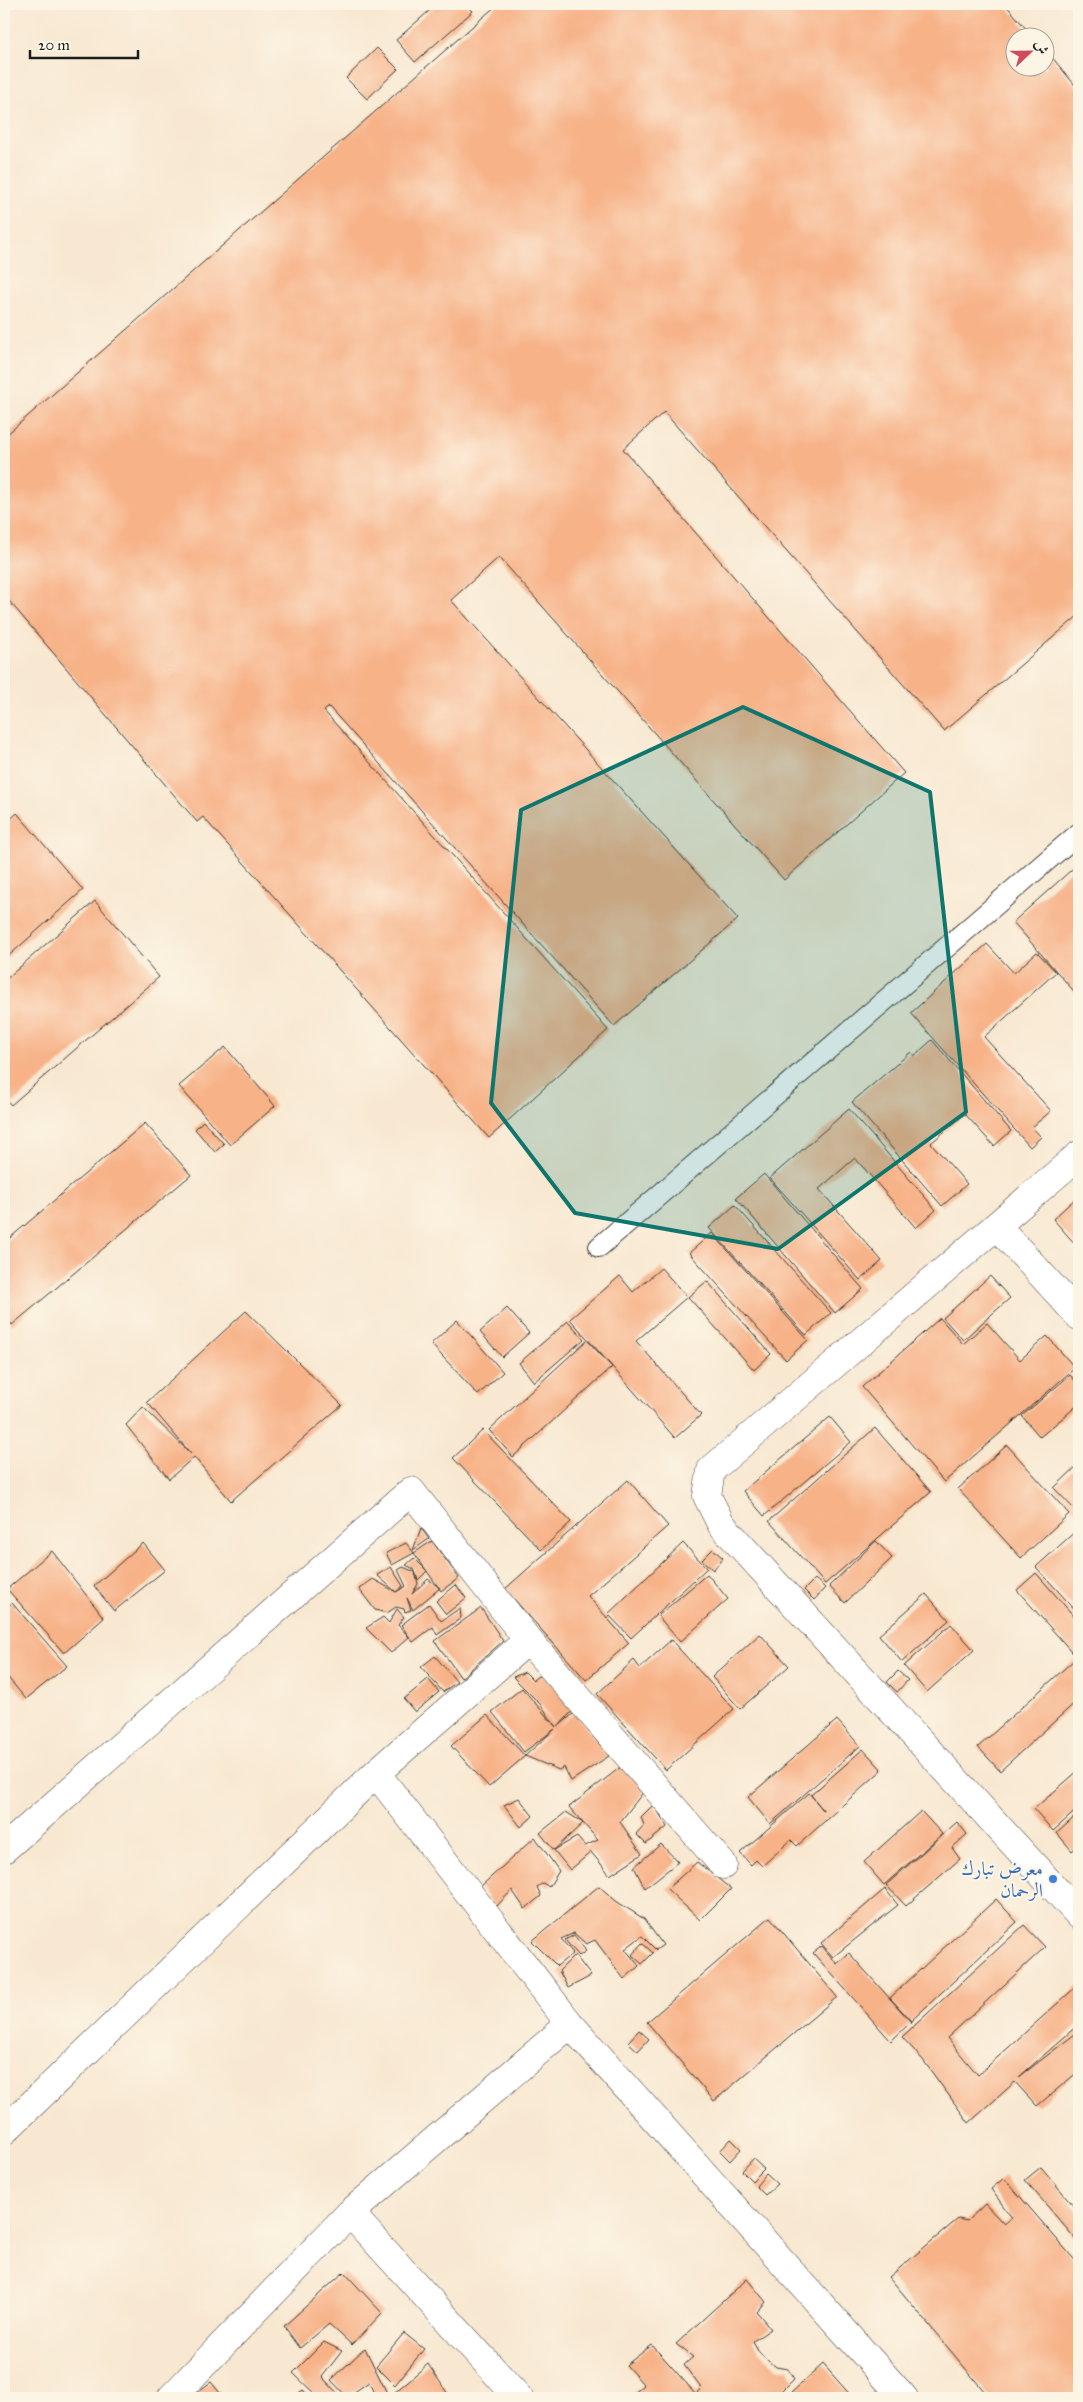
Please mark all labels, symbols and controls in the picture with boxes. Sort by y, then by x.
scale bar [30,28,138,60]
north arrow [1006,28,1056,78]
text: 20 m [38,36,70,54]
text: ش [1031,38,1052,57]
place label: معرض تبارك الرحمان [961,1857,1043,1902]
marker: معرض تبارك الرحمان [1047,1873,1059,1885]

